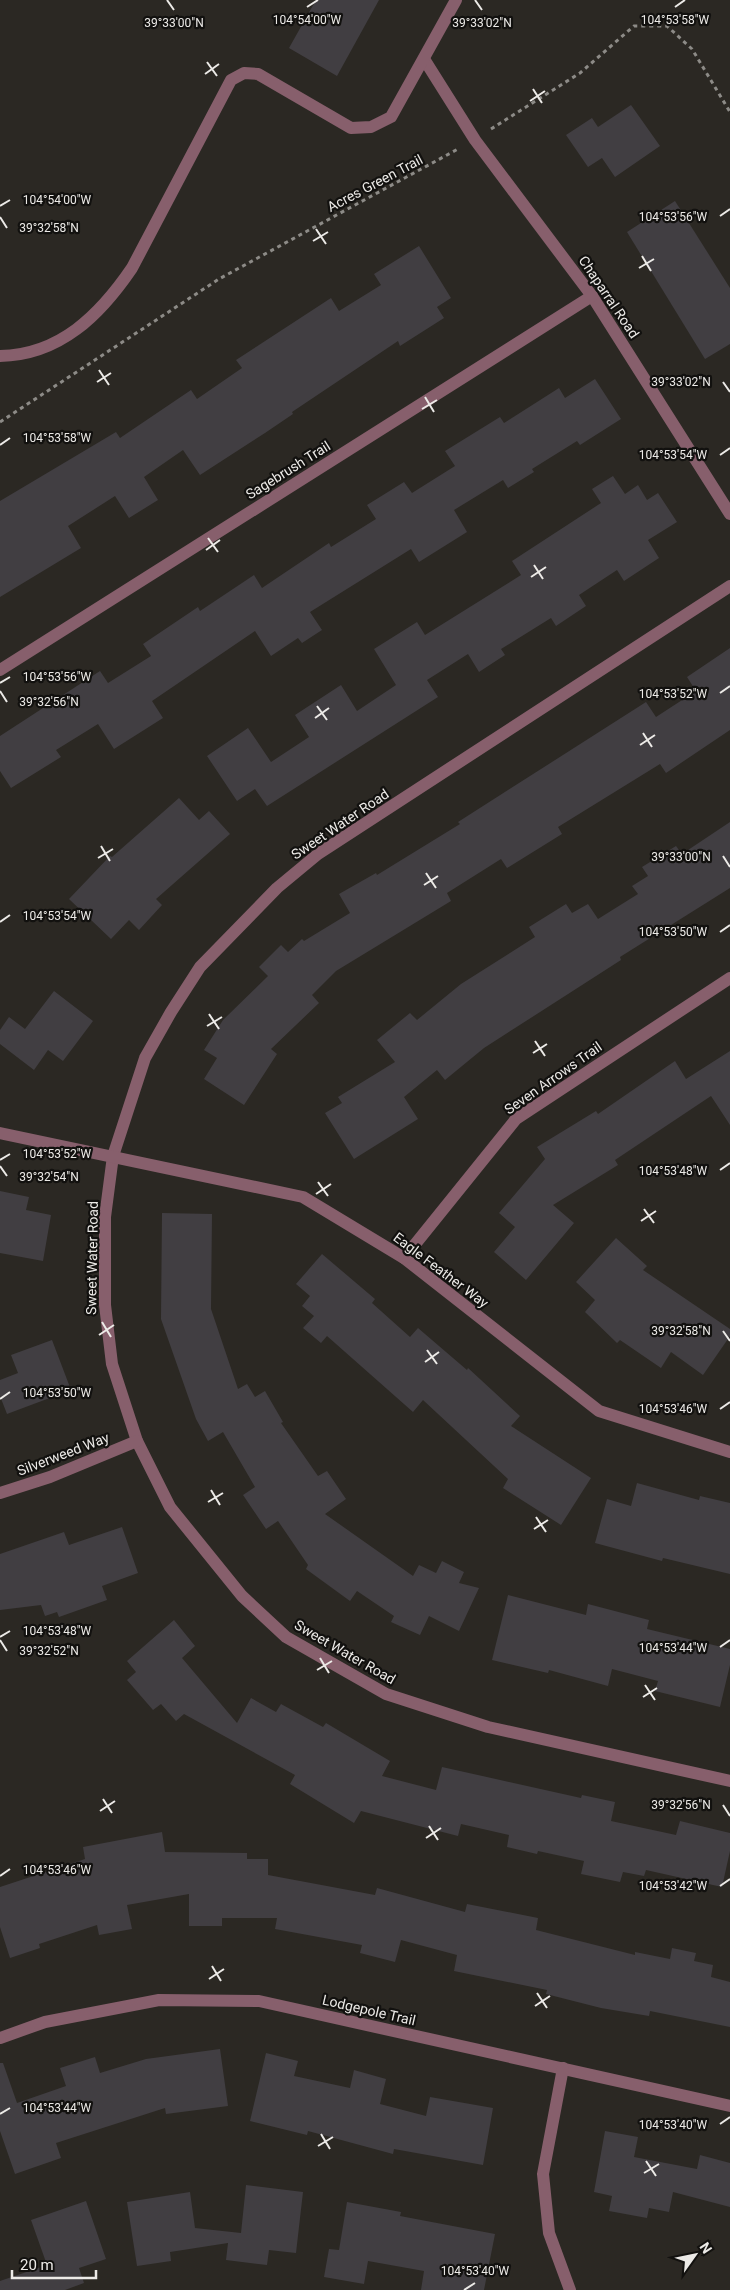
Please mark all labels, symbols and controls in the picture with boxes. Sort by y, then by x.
text: 104°54'00"W [273,13,341,27]
text: 104°53'58"W [641,13,709,27]
text: 39°33'00"N [144,16,204,30]
text: 39°33'02"N [452,16,512,30]
street label: Acres Green Trail [325,151,425,215]
text: 104°54'00"W [23,193,91,207]
text: 104°53'56"W [639,210,707,224]
text: 39°32'58"N [19,221,79,235]
street label: Chaparral Road [576,253,642,341]
text: 39°33'02"N [651,375,711,389]
text: 104°53'58"W [23,431,91,445]
street label: Sagebrush Trail [243,438,333,502]
text: 104°53'54"W [639,448,707,462]
text: 104°53'56"W [23,670,91,684]
text: 104°53'52"W [639,687,707,701]
text: 39°32'56"N [19,695,79,709]
street label: Sweet Water Road [288,786,392,862]
text: 39°33'00"N [651,850,711,864]
text: 104°53'54"W [23,909,91,923]
text: 104°53'50"W [639,925,707,939]
street label: Seven Arrows Trail [501,1038,605,1118]
text: 104°53'52"W [23,1147,91,1161]
text: 104°53'48"W [639,1164,707,1178]
text: 39°32'54"N [19,1170,79,1184]
street label: Sweet Water Road [83,1201,101,1315]
street label: Eagle Feather Way [390,1229,492,1311]
text: 39°32'58"N [651,1324,711,1338]
text: 104°53'50"W [23,1386,91,1400]
text: 104°53'46"W [639,1402,707,1416]
street label: Silverweed Way [15,1429,112,1479]
street label: Sweet Water Road [292,1617,398,1687]
text: 104°53'48"W [23,1624,91,1638]
text: 104°53'44"W [639,1641,707,1655]
text: 39°32'52"N [19,1644,79,1658]
text: 39°32'56"N [651,1798,711,1812]
text: 104°53'46"W [23,1863,91,1877]
text: 104°53'42"W [639,1879,707,1893]
street label: Lodgepole Trail [321,1991,417,2029]
text: 104°53'44"W [23,2101,91,2115]
text: 104°53'40"W [639,2118,707,2132]
north arrow [670,2230,720,2280]
text: N [696,2239,715,2256]
scale bar [12,2248,96,2280]
text: 20 m [20,2256,54,2274]
text: 104°53'40"W [441,2264,509,2278]

